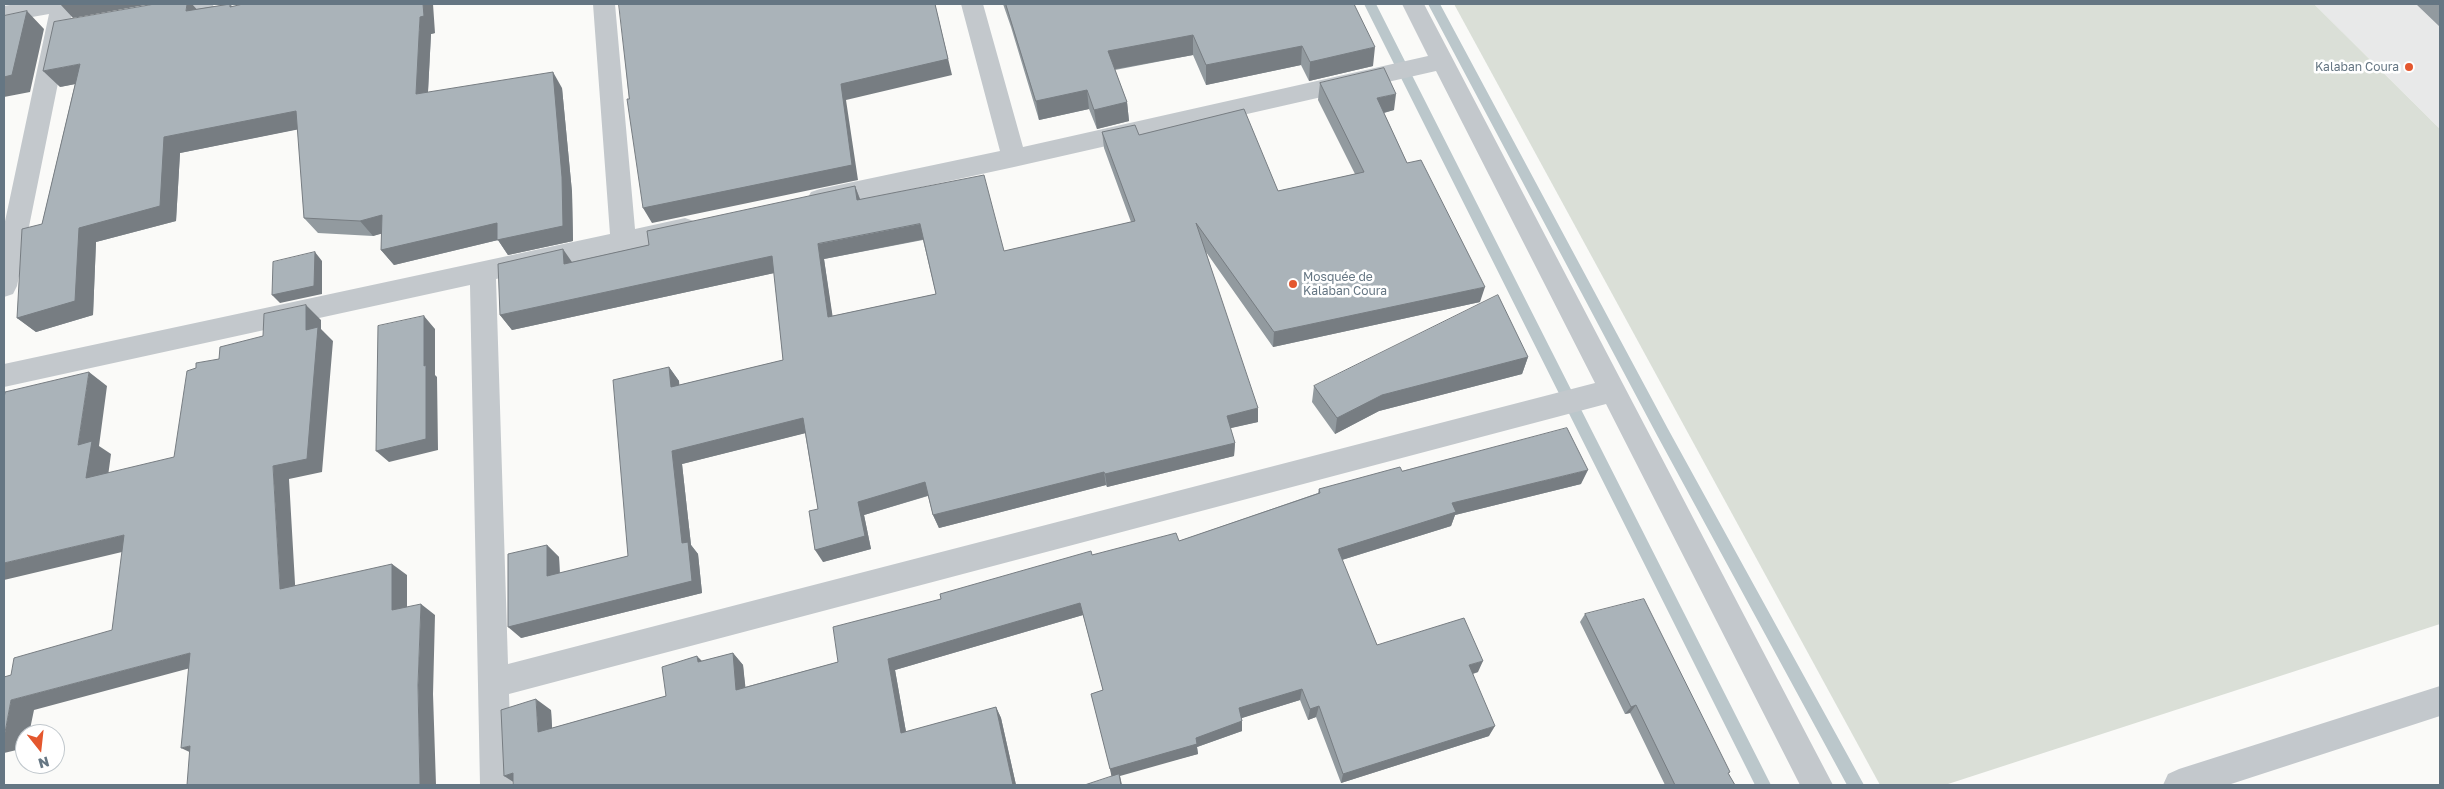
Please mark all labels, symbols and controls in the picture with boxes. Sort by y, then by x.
place label: Kalaban Coura [2315,60,2399,74]
marker: Kalaban Coura [2403,61,2415,73]
place label: Mosquée de Kalaban Coura [1303,270,1387,298]
marker: Mosquée de Kalaban Coura [1287,278,1299,290]
north arrow [15,724,65,774]
text: N [37,753,51,773]

